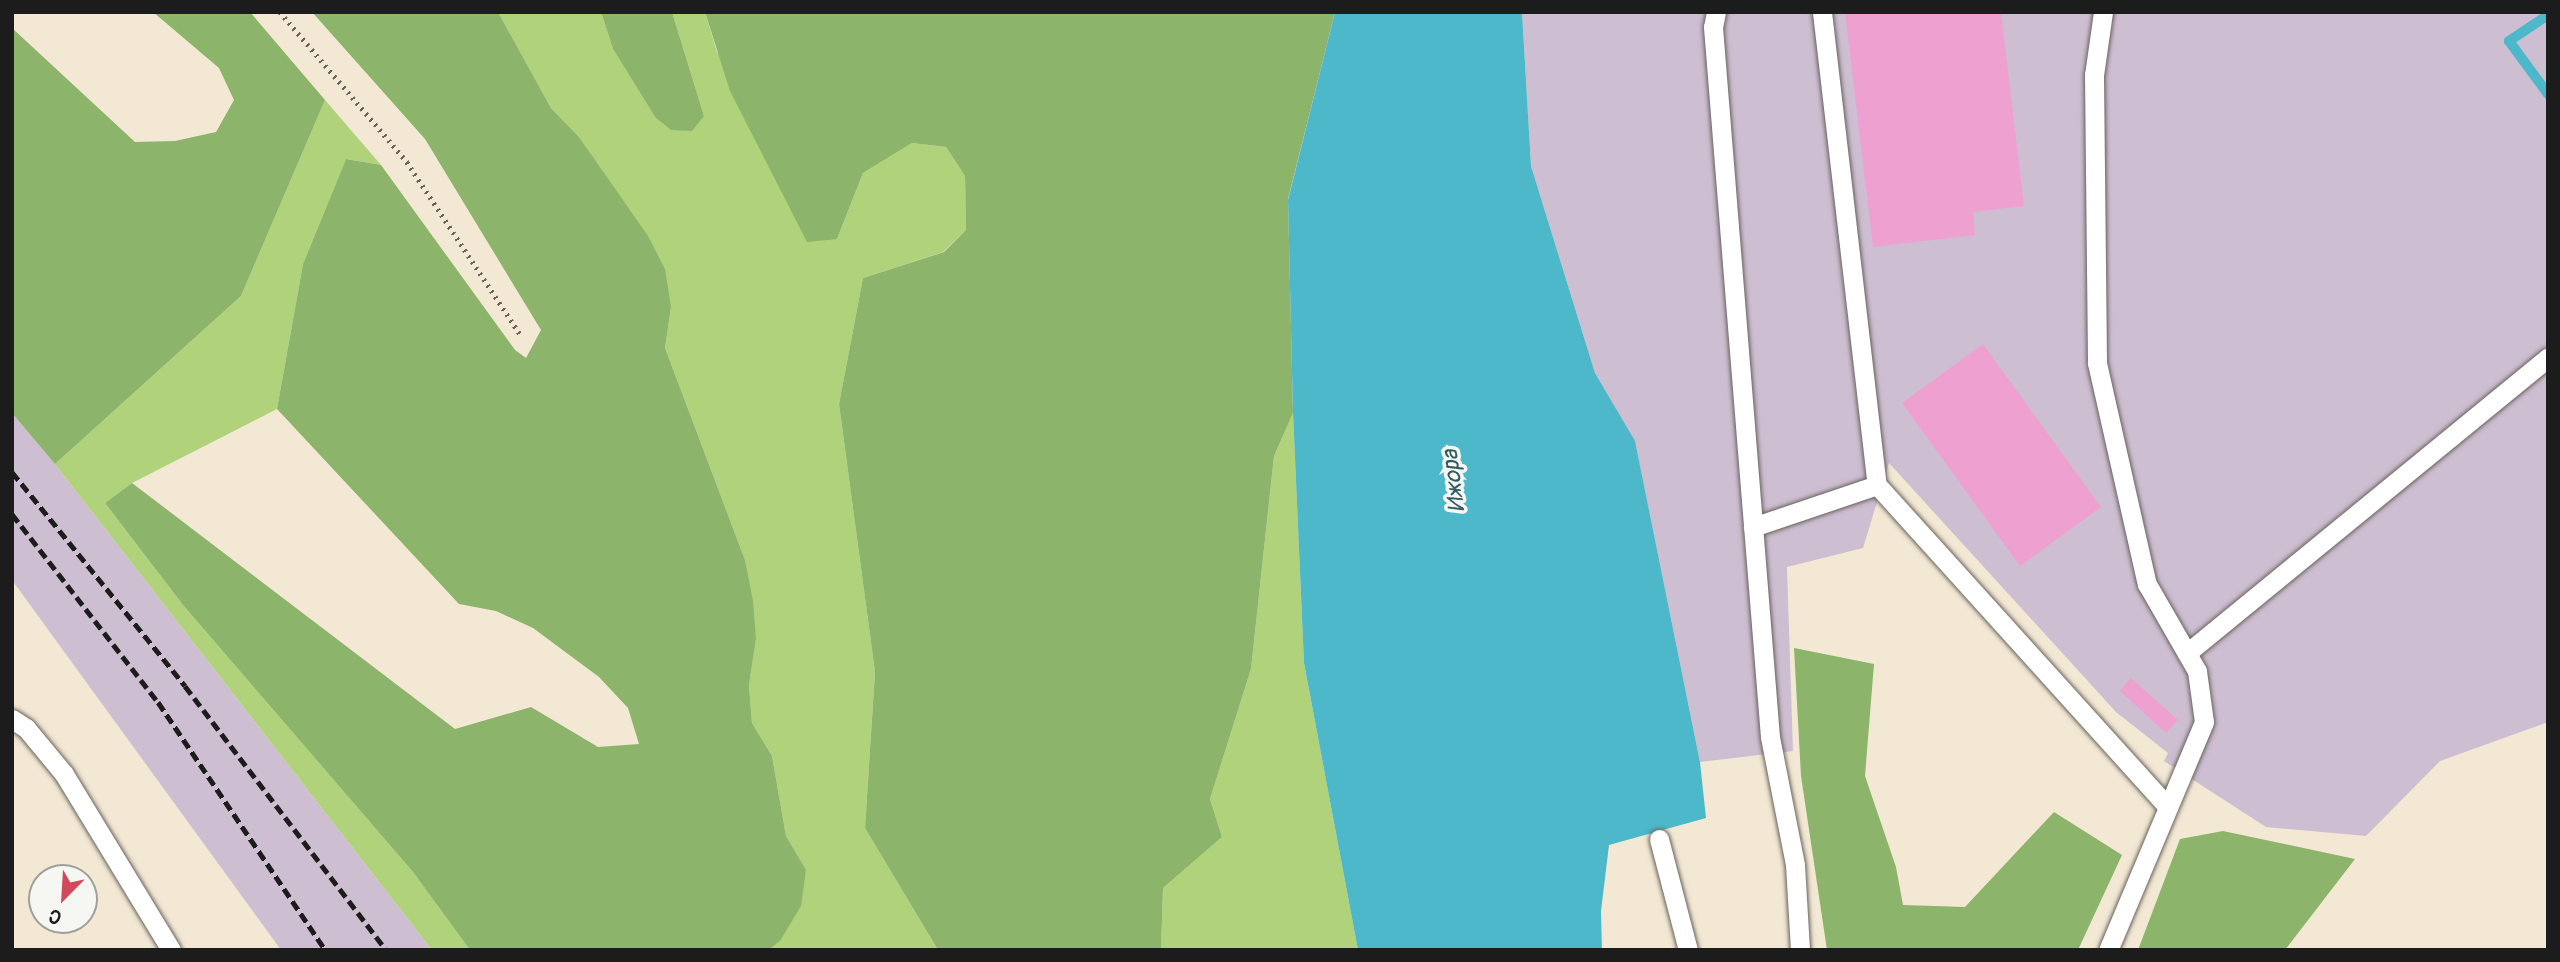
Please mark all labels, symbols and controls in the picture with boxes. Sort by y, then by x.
water label: Ижора [1436,448,1472,514]
north arrow [28,864,98,934]
text: С [45,903,66,930]

